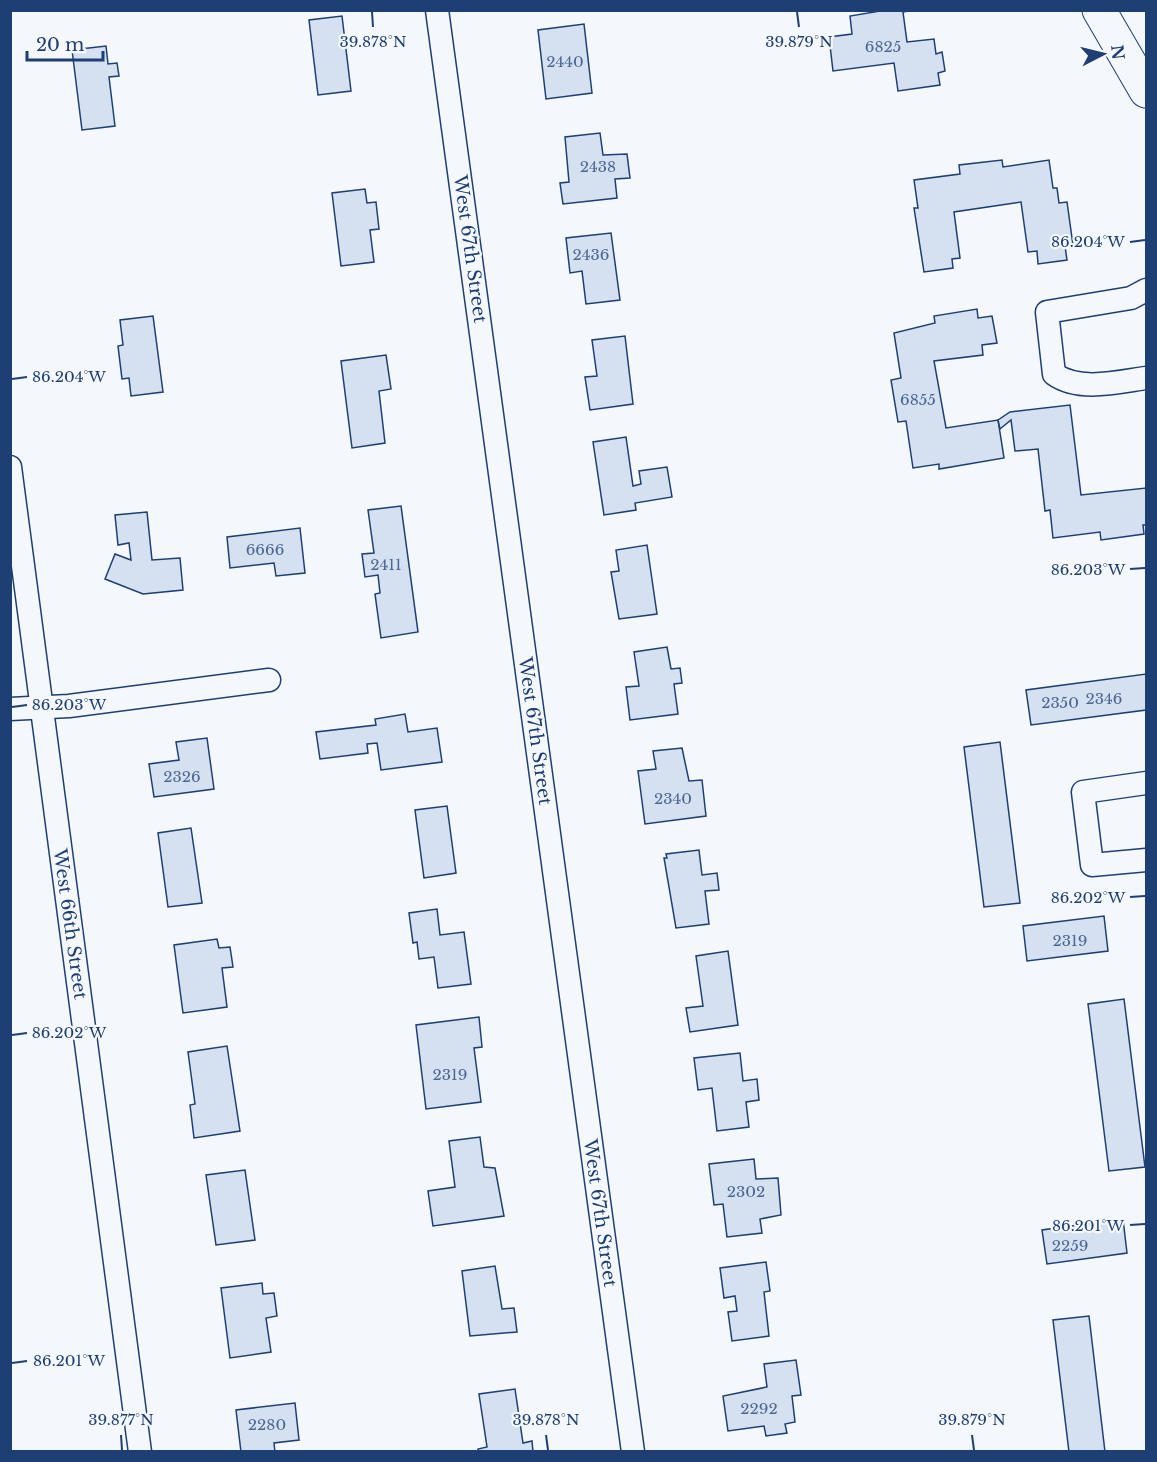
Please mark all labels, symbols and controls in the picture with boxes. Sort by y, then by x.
scale bar [27,24,104,62]
north arrow [1073,24,1133,84]
text: 39.878°N [340,32,406,51]
text: 39.879°N [765,32,833,51]
text: 20 m [36,34,84,56]
house number: 6825 [865,37,901,56]
text: N [1107,43,1129,61]
house number: 2440 [546,52,584,71]
house number: 2438 [580,157,616,176]
street label: West 67th Street [449,173,491,325]
text: 86.204°W [1051,232,1125,251]
house number: 2436 [573,245,609,264]
text: 86.204°W [32,367,106,386]
house number: 6855 [900,390,936,409]
house number: 6666 [246,540,284,559]
house number: 2411 [370,555,402,574]
text: 86.203°W [1051,560,1126,579]
street label: West 67th Street [514,655,556,807]
house number: 2346 [1086,689,1122,708]
house number: 2350 [1041,693,1079,712]
text: 86.203°W [32,695,107,714]
house number: 2326 [163,767,201,786]
house number: 2340 [654,789,692,808]
street label: West 66th Street [48,846,91,1001]
text: 86.202°W [1051,888,1126,907]
house number: 2319 [1053,931,1087,950]
text: 86.202°W [32,1023,107,1042]
house number: 2319 [433,1065,467,1084]
street label: West 67th Street [579,1137,621,1289]
house number: 2302 [727,1182,765,1201]
text: 86.201°W [1052,1216,1124,1235]
house number: 2259 [1052,1236,1088,1255]
text: 86.201°W [33,1351,105,1370]
house number: 2292 [740,1399,778,1418]
text: 39.877°N [88,1410,154,1429]
text: 39.878°N [513,1410,579,1429]
text: 39.879°N [938,1410,1006,1429]
house number: 2280 [248,1415,286,1434]

